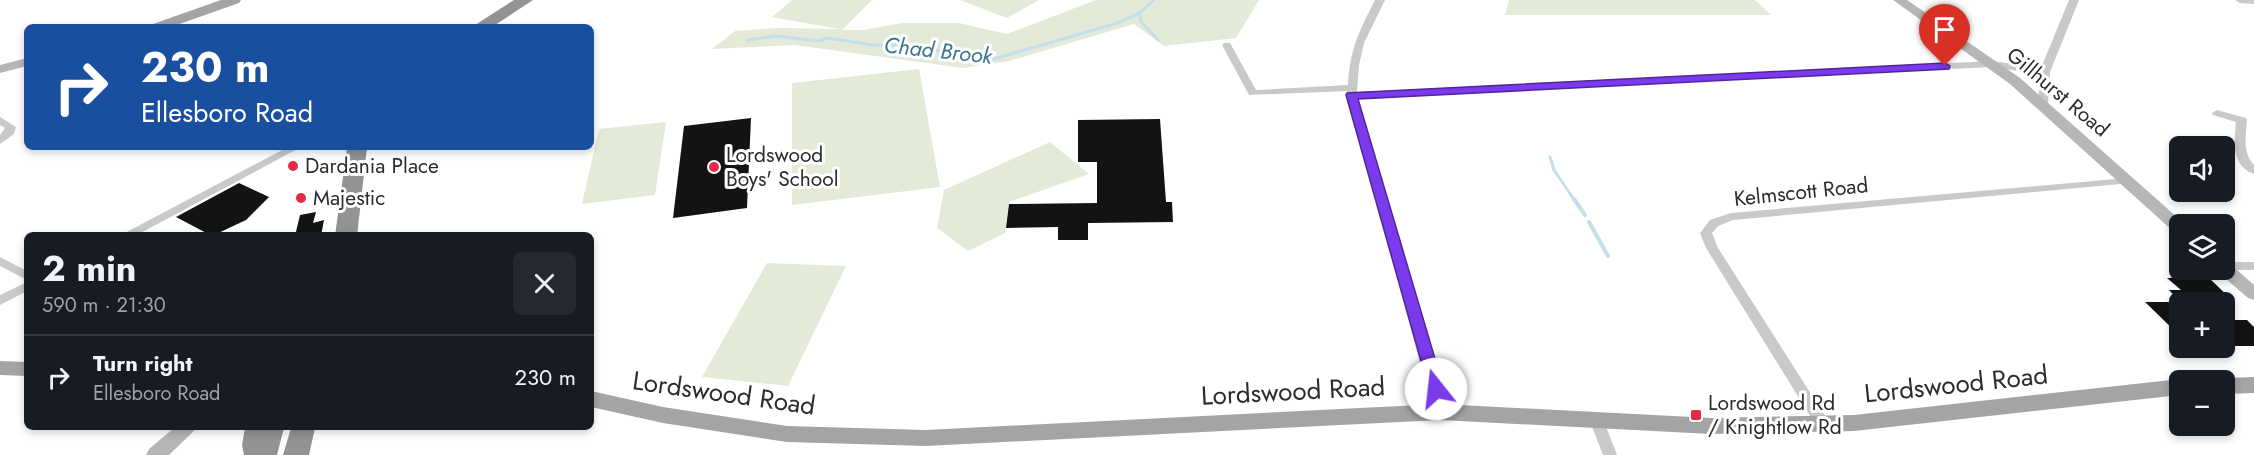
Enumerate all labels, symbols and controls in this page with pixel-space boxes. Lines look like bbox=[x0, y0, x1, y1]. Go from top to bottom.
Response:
pin bbox=[1919, 4, 1970, 66]
icon: arrive bbox=[1928, 13, 1961, 46]
water label: Chad Brook bbox=[882, 28, 995, 72]
text: 230 m bbox=[141, 37, 269, 98]
street label: Gillhurst Road bbox=[2000, 40, 2116, 144]
icon: right bbox=[42, 48, 120, 126]
text: Ellesboro Road bbox=[141, 93, 313, 132]
map controls bbox=[2169, 136, 2235, 436]
button: sound bbox=[2169, 136, 2235, 202]
place label: Lordswood Boys' School bbox=[726, 140, 839, 194]
place label: Dardania Place bbox=[305, 151, 439, 181]
marker: Dardania Place bbox=[286, 159, 300, 173]
marker: Lordswood Boys' School bbox=[707, 160, 721, 174]
street label: Kelmscott Road bbox=[1732, 170, 1870, 214]
place label: Majestic bbox=[313, 183, 385, 213]
marker: Majestic bbox=[294, 191, 308, 205]
button: layers bbox=[2169, 214, 2235, 280]
text: 2 min bbox=[42, 242, 137, 294]
button: close bbox=[513, 252, 576, 315]
text: 590 m · 21:30 bbox=[42, 291, 166, 320]
button: + bbox=[2169, 292, 2235, 358]
text: Turn right bbox=[93, 347, 193, 379]
street label: Lordswood Road bbox=[1862, 355, 2050, 413]
position arrow bbox=[1404, 357, 1468, 421]
icon: right bbox=[42, 361, 75, 394]
text: 230 m bbox=[515, 361, 576, 393]
street label: Lordswood Road bbox=[630, 361, 818, 425]
street label: Lordswood Road bbox=[1200, 367, 1386, 415]
button: − bbox=[2169, 370, 2235, 436]
text: Ellesboro Road bbox=[93, 379, 221, 408]
place label: Lordswood Rd / Knightlow Rd bbox=[1708, 388, 1842, 442]
marker: Lordswood Rd / Knightlow Rd bbox=[1689, 408, 1703, 422]

